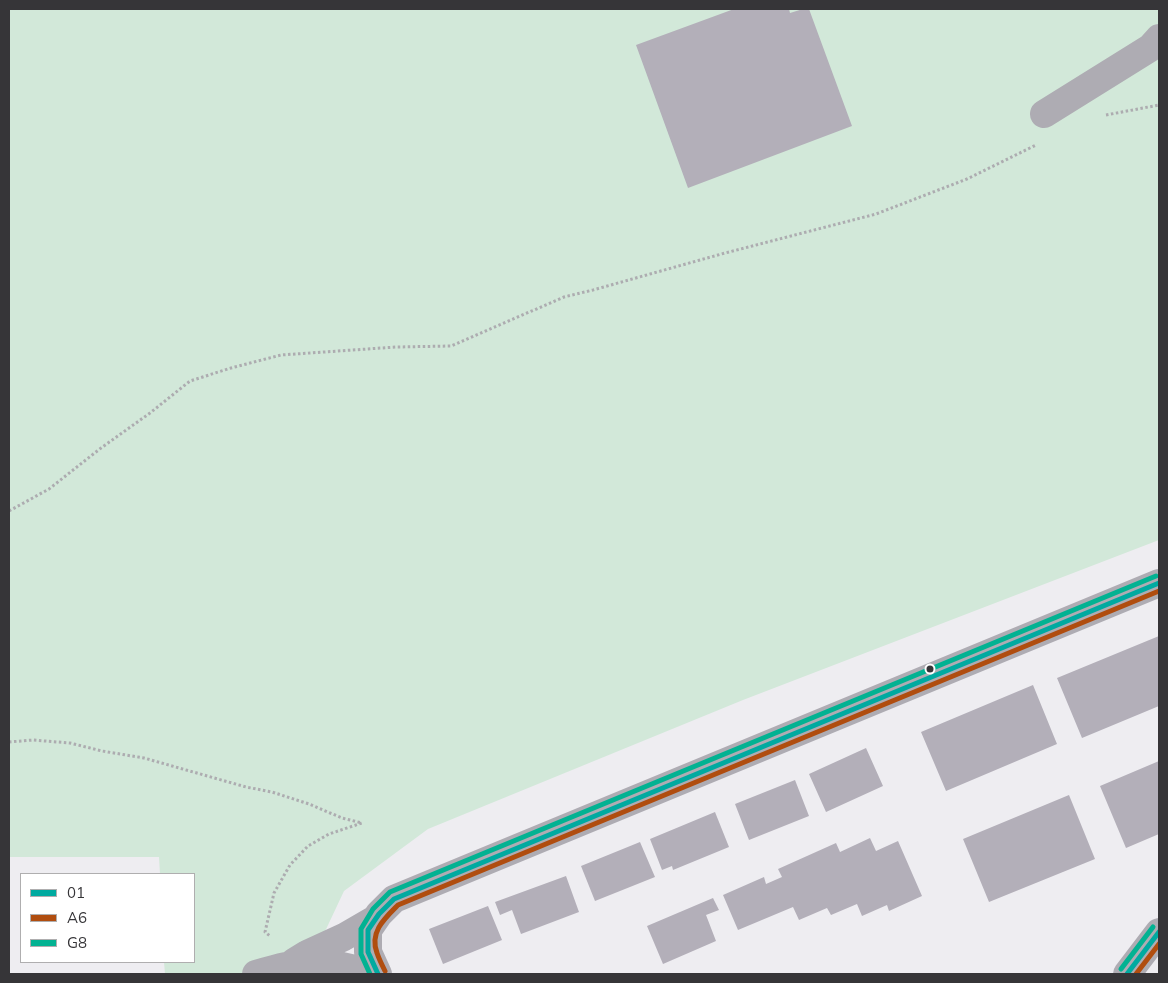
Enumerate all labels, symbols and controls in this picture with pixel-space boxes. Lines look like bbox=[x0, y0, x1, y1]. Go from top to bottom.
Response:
unlabelled marker bbox=[925, 664, 935, 674]
legend bbox=[20, 873, 195, 963]
text: 01 bbox=[67, 883, 85, 902]
text: A6 bbox=[67, 908, 87, 927]
text: G8 bbox=[67, 933, 87, 952]

